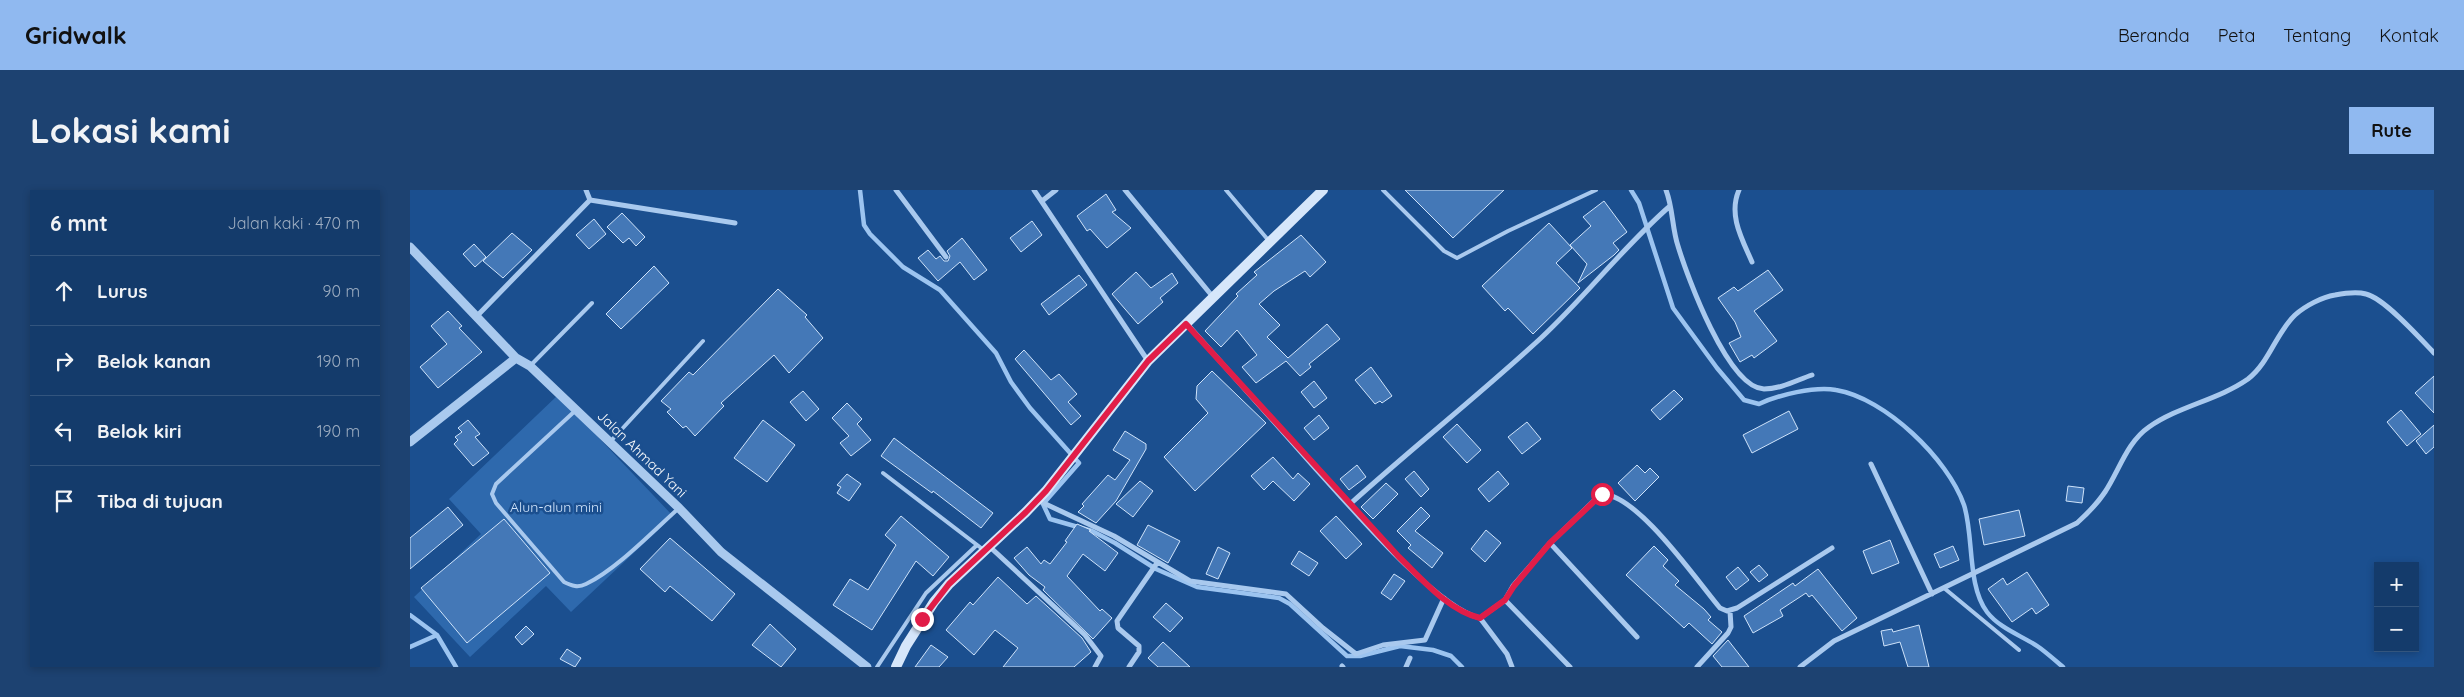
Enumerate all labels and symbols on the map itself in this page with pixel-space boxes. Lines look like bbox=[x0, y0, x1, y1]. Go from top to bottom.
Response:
street label: Jalan Ahmad Yani bbox=[593, 407, 691, 501]
route start bbox=[1591, 483, 1614, 506]
park label: Alun-alun mini bbox=[510, 498, 602, 516]
route end bbox=[911, 608, 934, 631]

